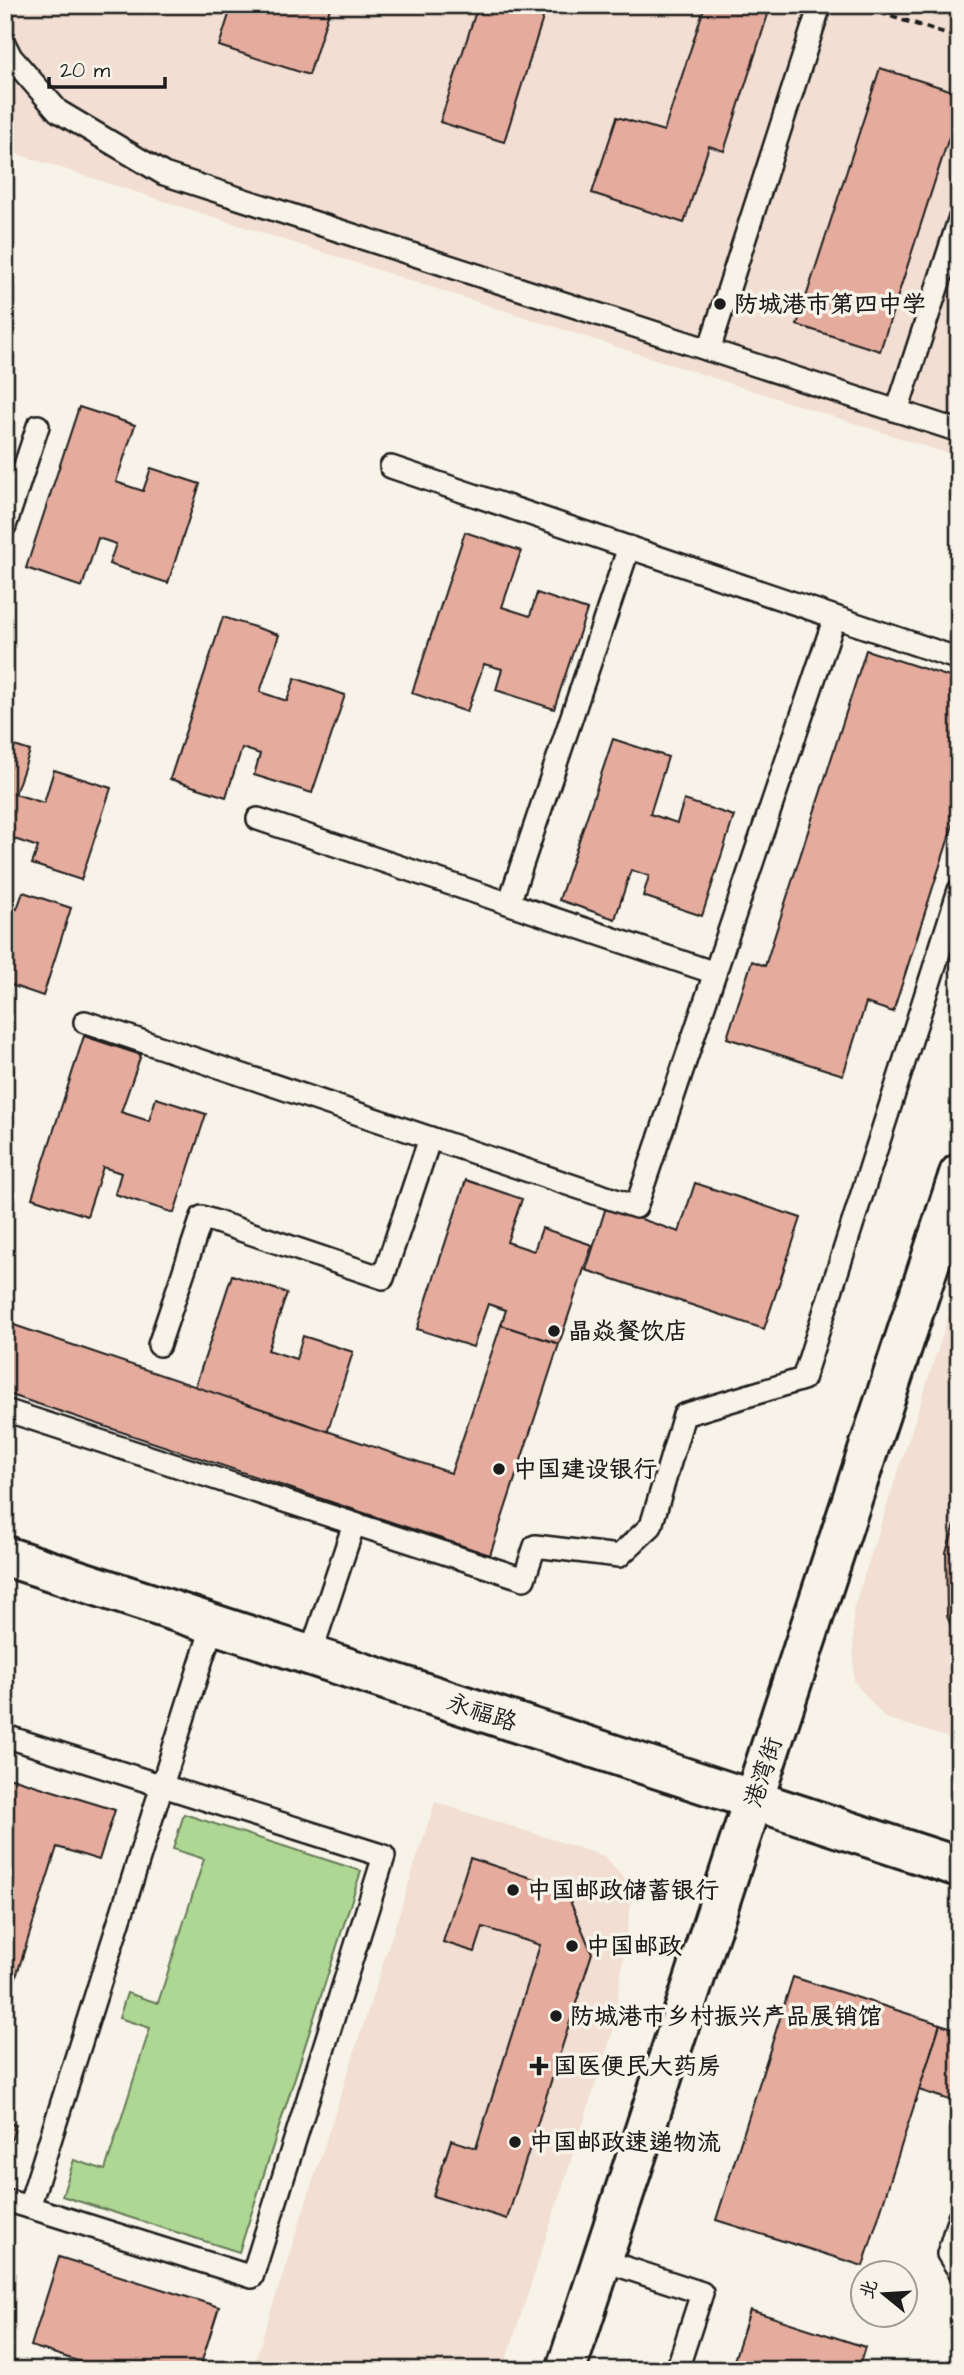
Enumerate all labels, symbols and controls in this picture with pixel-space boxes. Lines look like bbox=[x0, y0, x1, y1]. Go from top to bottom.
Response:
scale bar bbox=[49, 46, 164, 90]
text: 20 m bbox=[60, 56, 111, 85]
place label: 防城港市第四中学 bbox=[734, 288, 926, 322]
marker: 防城港市第四中学 bbox=[712, 296, 728, 312]
place label: 晶焱餐饮店 bbox=[568, 1315, 688, 1349]
marker: 晶焱餐饮店 bbox=[546, 1323, 562, 1339]
place label: 中国建设银行 bbox=[513, 1453, 657, 1487]
marker: 中国建设银行 bbox=[491, 1461, 507, 1477]
street label: 永福路 bbox=[442, 1686, 521, 1740]
street label: 港湾街 bbox=[737, 1733, 791, 1812]
place label: 中国邮政储蓄银行 bbox=[527, 1874, 719, 1908]
marker: 中国邮政储蓄银行 bbox=[505, 1882, 521, 1898]
place label: 中国邮政 bbox=[586, 1930, 682, 1964]
marker: 中国邮政 bbox=[564, 1938, 580, 1954]
place label: 防城港市乡村振兴产品展销馆 bbox=[570, 2000, 882, 2034]
marker: 防城港市乡村振兴产品展销馆 bbox=[548, 2008, 564, 2024]
place label: 国医便民大药房 bbox=[553, 2050, 721, 2084]
marker: 国医便民大药房 bbox=[531, 2058, 547, 2074]
place label: 中国邮政速递物流 bbox=[529, 2126, 721, 2160]
marker: 中国邮政速递物流 bbox=[507, 2134, 523, 2150]
north arrow bbox=[848, 2260, 918, 2330]
text: 北 bbox=[853, 2276, 885, 2302]

